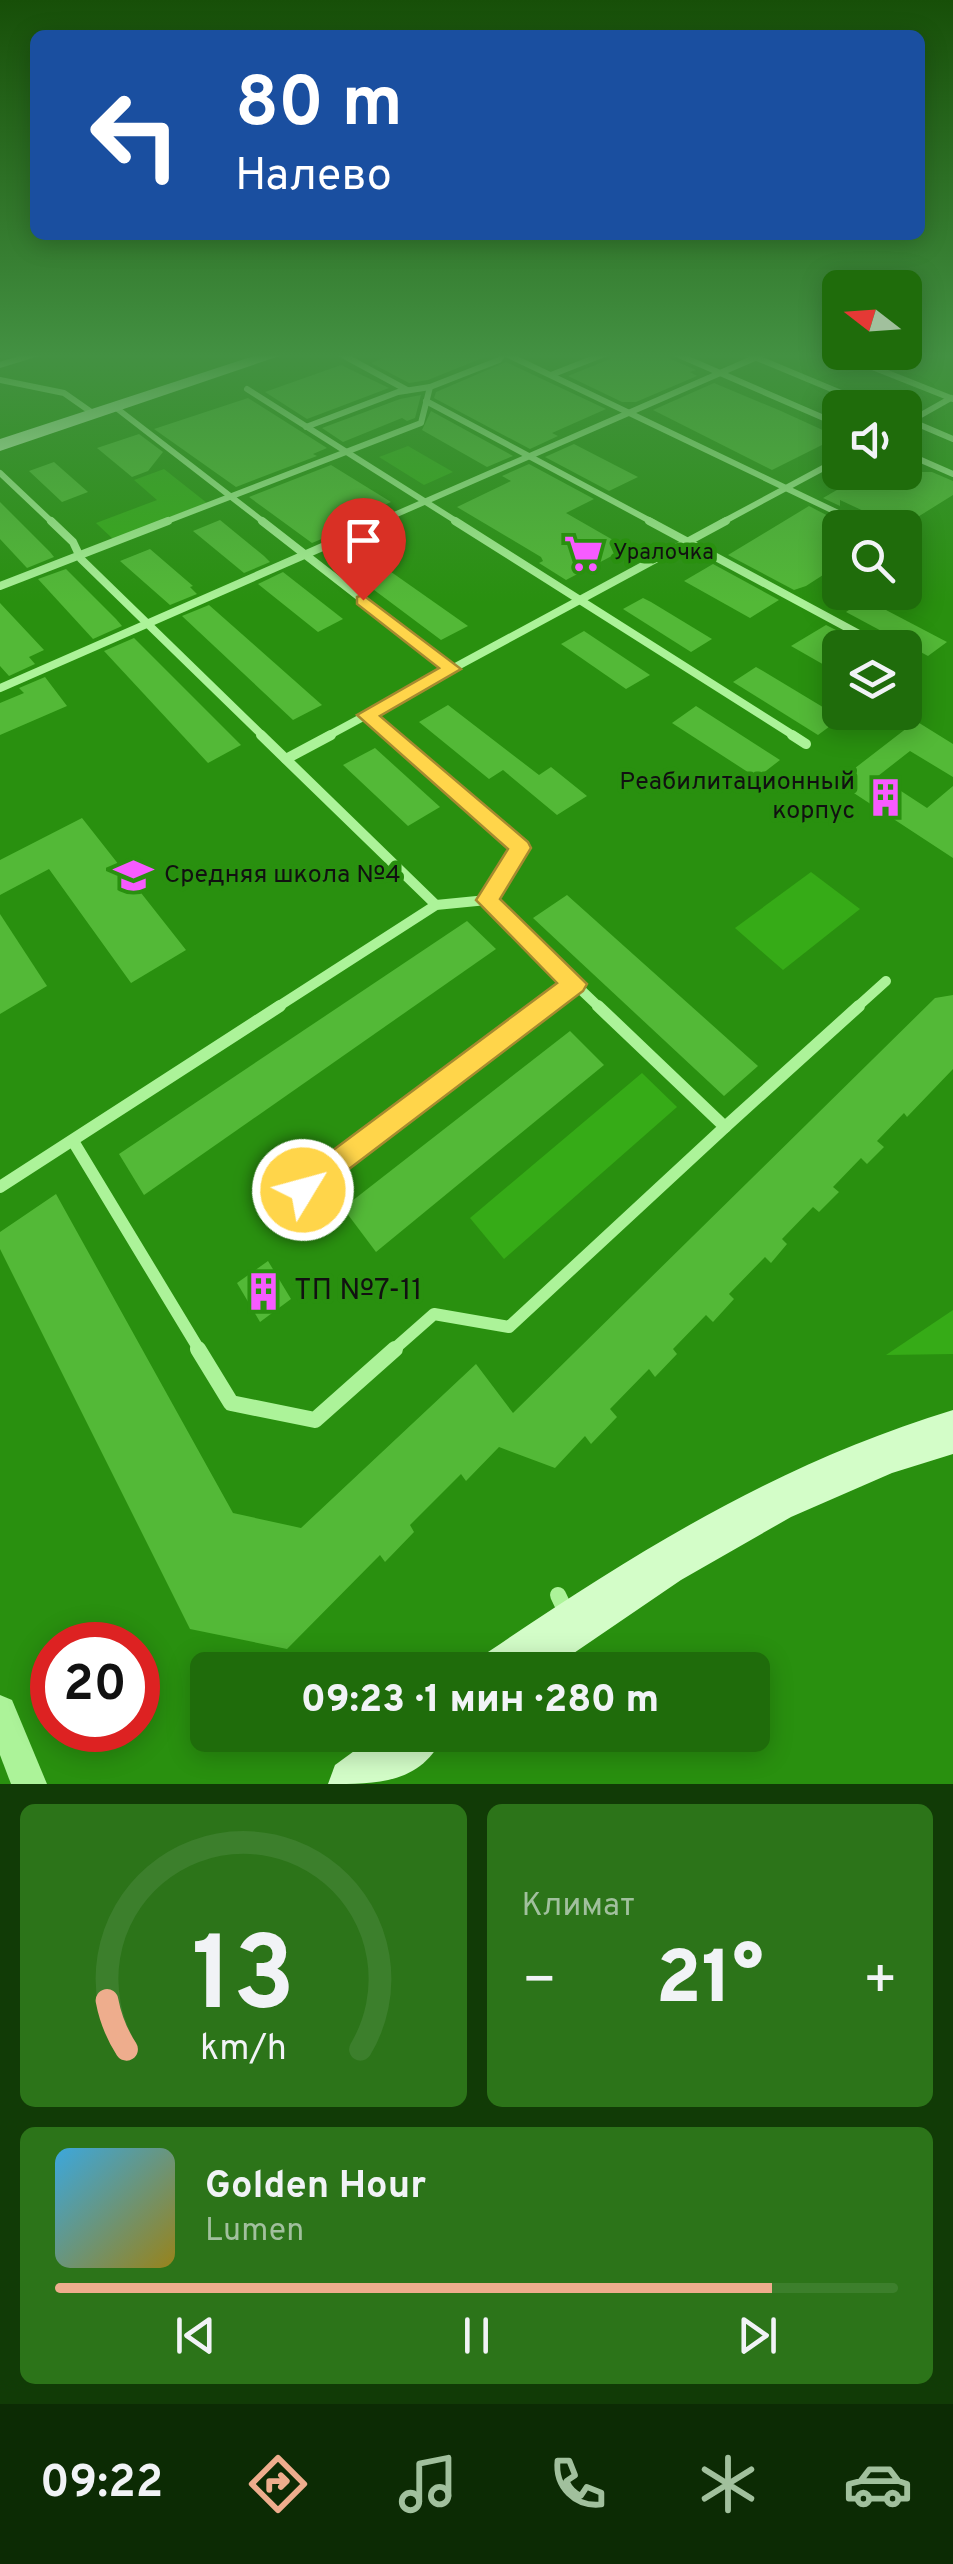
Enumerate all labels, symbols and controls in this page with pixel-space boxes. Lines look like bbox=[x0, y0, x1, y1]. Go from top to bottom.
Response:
text: 80 m bbox=[235, 62, 403, 151]
icon: left bbox=[70, 70, 200, 200]
text: Налево bbox=[235, 149, 392, 206]
north arrow bbox=[822, 270, 922, 370]
map controls bbox=[822, 270, 922, 730]
button: sound bbox=[822, 390, 922, 490]
pin bbox=[321, 498, 406, 601]
button: search bbox=[822, 510, 922, 610]
icon: arrive bbox=[336, 513, 391, 568]
supermarket icon: Уралочка bbox=[562, 532, 604, 574]
place label: Уралочка bbox=[613, 540, 714, 567]
button: layers bbox=[822, 630, 922, 730]
place label: Реабилитационный корпус bbox=[619, 767, 855, 828]
building icon: Реабилитационный корпус bbox=[864, 776, 906, 818]
school or university icon: Средняя школа №4 bbox=[113, 855, 155, 897]
place label: Средняя школа №4 bbox=[164, 860, 401, 892]
position arrow bbox=[251, 1138, 355, 1242]
building icon: ТП №7-11 bbox=[243, 1270, 285, 1312]
place label: ТП №7-11 bbox=[294, 1273, 423, 1310]
speed limit sign: 20 bbox=[30, 1622, 160, 1752]
text: 09:23 · 1 мин · 280 m bbox=[301, 1677, 659, 1726]
text: Климат bbox=[522, 1887, 635, 1927]
text: 13 bbox=[191, 1915, 295, 2047]
text: 21° bbox=[656, 1935, 764, 2030]
text: − bbox=[522, 1948, 557, 2018]
text: + bbox=[863, 1948, 898, 2018]
text: km/h bbox=[200, 2027, 287, 2073]
text: Golden Hour bbox=[205, 2163, 426, 2212]
text: Lumen bbox=[205, 2212, 304, 2252]
icon: previous bbox=[168, 2308, 223, 2363]
icon: pause bbox=[449, 2308, 504, 2363]
icon: next bbox=[730, 2308, 785, 2363]
icon: directions bbox=[243, 2449, 313, 2519]
icon: music bbox=[393, 2449, 463, 2519]
icon: phone bbox=[543, 2449, 613, 2519]
icon: climate bbox=[693, 2449, 763, 2519]
icon: car bbox=[843, 2449, 913, 2519]
text: 09:22 bbox=[40, 2456, 163, 2513]

